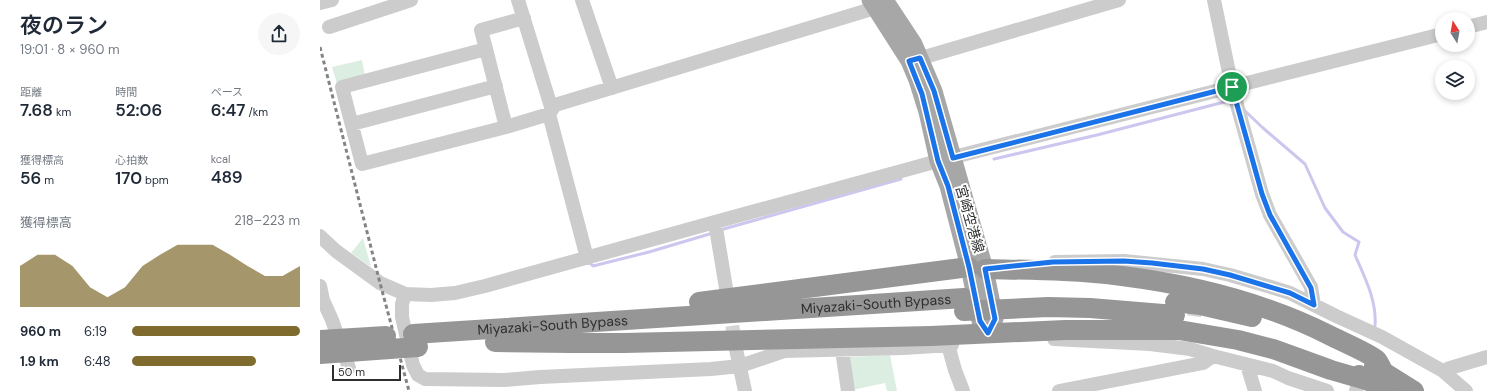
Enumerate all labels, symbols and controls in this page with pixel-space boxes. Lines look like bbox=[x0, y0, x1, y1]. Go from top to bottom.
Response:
text: 夜のラン bbox=[20, 11, 108, 40]
north arrow bbox=[1435, 12, 1475, 52]
map controls bbox=[1435, 12, 1475, 100]
button: share bbox=[258, 13, 300, 55]
text: 19:01 · 8 × 960 m bbox=[20, 41, 120, 58]
button: layers bbox=[1435, 60, 1475, 100]
pin bbox=[1215, 70, 1249, 104]
icon: arrive bbox=[1221, 76, 1243, 98]
text: 距離 bbox=[20, 85, 42, 99]
text: 時間 bbox=[115, 85, 137, 99]
text: ペース bbox=[211, 85, 243, 99]
text: 7.68 bbox=[20, 99, 53, 121]
text: 52:06 bbox=[115, 99, 162, 121]
text: 6:47 bbox=[211, 99, 245, 121]
text: km bbox=[53, 105, 71, 119]
text: /km bbox=[245, 105, 268, 119]
text: kcal bbox=[211, 152, 231, 166]
text: 獲得標高 bbox=[20, 153, 64, 167]
text: 心拍数 bbox=[115, 153, 148, 167]
text: 489 bbox=[211, 166, 242, 188]
text: 56 bbox=[20, 167, 41, 189]
text: 170 bbox=[115, 167, 142, 189]
text: m bbox=[41, 173, 54, 187]
text: bpm bbox=[142, 173, 169, 187]
street label: 宮崎空港線 bbox=[952, 183, 988, 255]
text: 218–223 m bbox=[234, 212, 300, 229]
text: 獲得標高 bbox=[20, 214, 72, 231]
street label: Miyazaki-South Bypass bbox=[800, 290, 952, 318]
street label: Miyazaki-South Bypass bbox=[477, 311, 628, 339]
text: 960 m bbox=[20, 323, 61, 340]
text: 6:19 bbox=[84, 323, 107, 340]
text: 1.9 km bbox=[20, 353, 59, 370]
text: 6:48 bbox=[84, 353, 111, 370]
scale bar bbox=[332, 363, 401, 382]
text: 50 m bbox=[338, 365, 365, 379]

